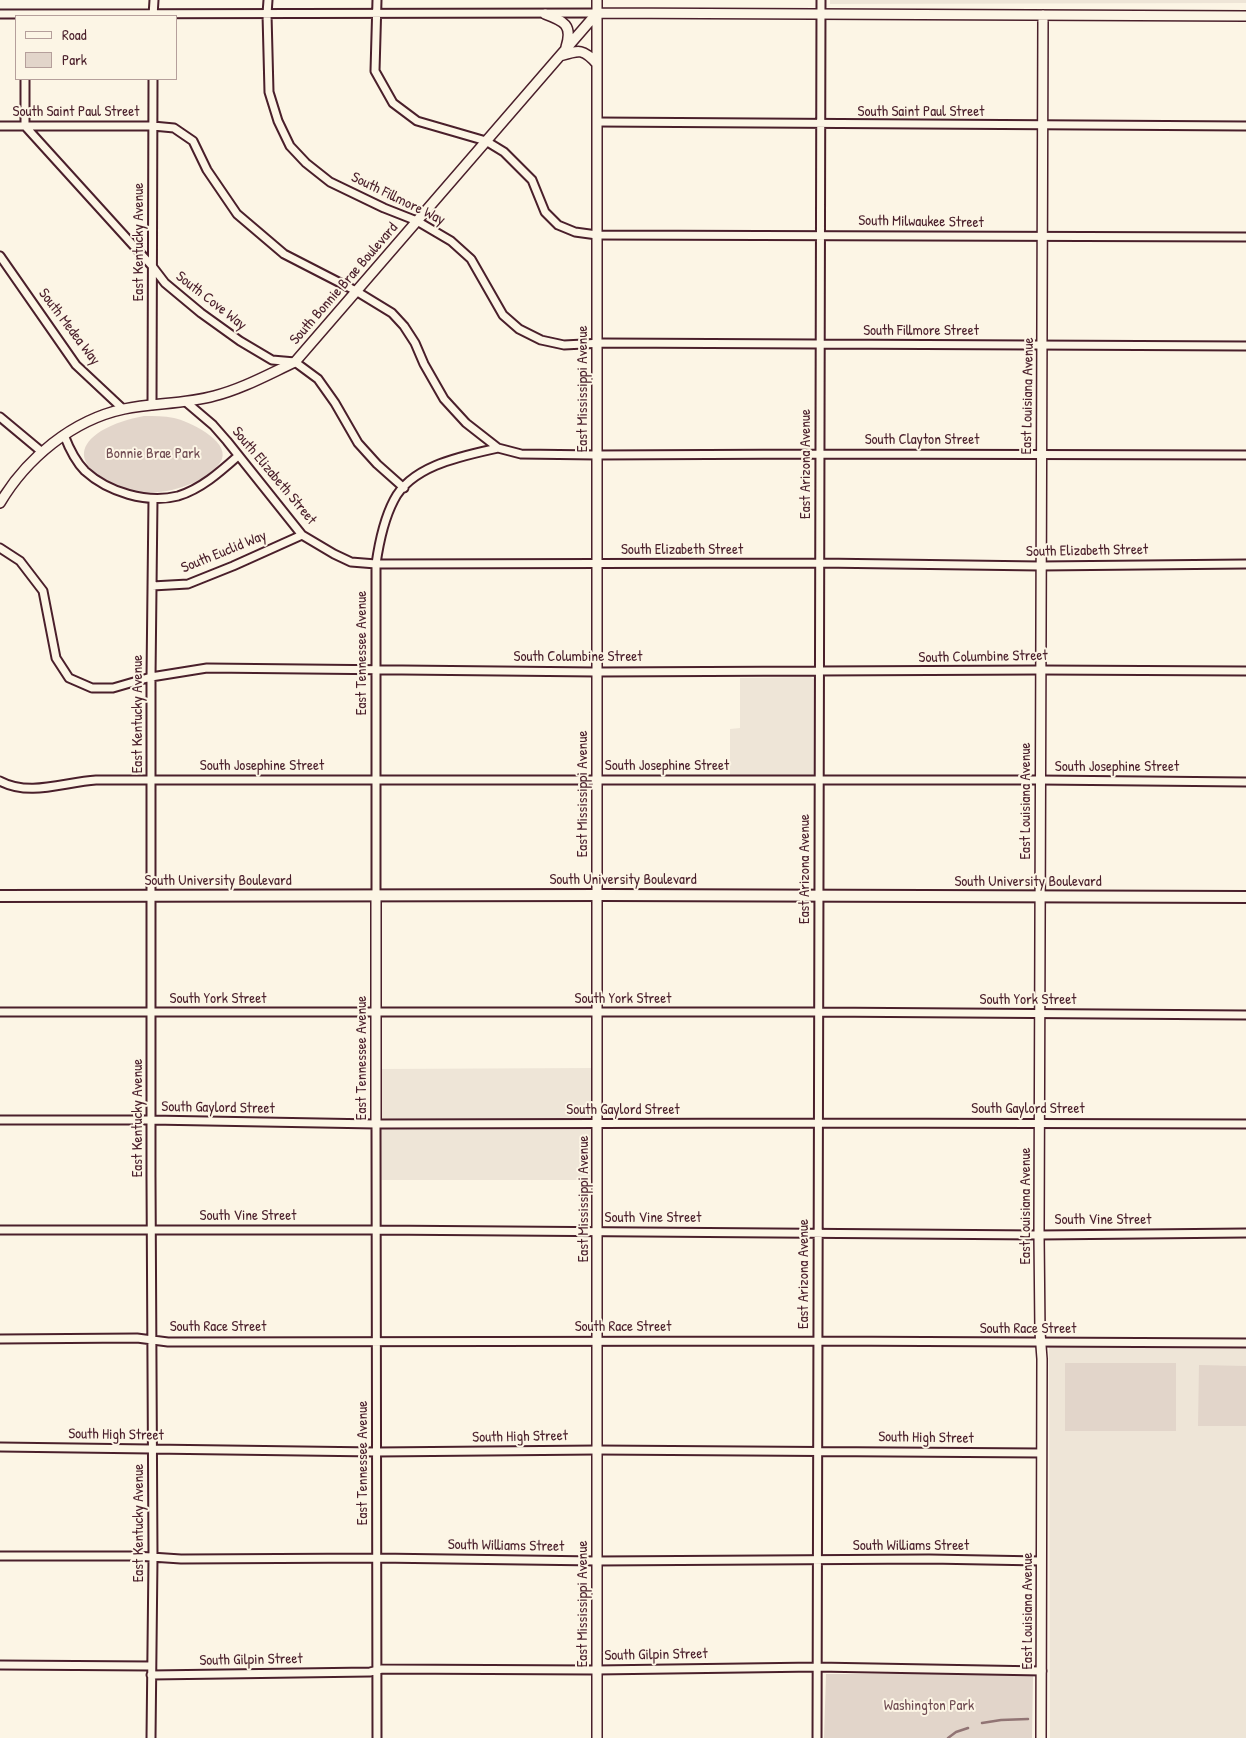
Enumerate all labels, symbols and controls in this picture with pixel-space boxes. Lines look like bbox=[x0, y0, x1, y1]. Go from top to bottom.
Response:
legend bbox=[15, 15, 178, 80]
text: Road bbox=[62, 24, 87, 45]
text: Park bbox=[62, 49, 87, 70]
street label: South Saint Paul Street bbox=[13, 103, 139, 121]
street label: South Saint Paul Street bbox=[858, 103, 984, 121]
street label: South Fillmore Way bbox=[348, 169, 448, 229]
street label: East Kentucky Avenue bbox=[130, 183, 148, 301]
street label: South Milwaukee Street bbox=[858, 212, 984, 232]
street label: South Bonnie Brae Boulevard bbox=[286, 219, 402, 349]
street label: South Cove Way bbox=[172, 268, 250, 334]
street label: South Medea Way bbox=[34, 285, 104, 369]
street label: South Fillmore Street bbox=[863, 322, 979, 340]
street label: East Mississippi Avenue bbox=[574, 326, 592, 452]
street label: East Louisiana Avenue bbox=[1018, 337, 1038, 455]
street label: East Arizona Avenue bbox=[797, 409, 815, 519]
street label: South Elizabeth Street bbox=[228, 423, 320, 529]
street label: South Clayton Street bbox=[865, 431, 979, 449]
park label: Bonnie Brae Park bbox=[106, 445, 200, 463]
street label: South Euclid Way bbox=[179, 527, 269, 577]
street label: South Elizabeth Street bbox=[621, 541, 743, 559]
street label: South Elizabeth Street bbox=[1026, 541, 1148, 561]
street label: East Tennessee Avenue bbox=[353, 591, 371, 715]
street label: South Columbine Street bbox=[918, 647, 1048, 667]
street label: South Columbine Street bbox=[514, 648, 642, 666]
street label: East Kentucky Avenue bbox=[129, 655, 147, 773]
street label: East Mississippi Avenue bbox=[574, 731, 592, 857]
street label: East Louisiana Avenue bbox=[1017, 742, 1035, 860]
street label: South Josephine Street bbox=[200, 757, 324, 775]
street label: South Josephine Street bbox=[605, 757, 729, 775]
street label: South Josephine Street bbox=[1055, 758, 1179, 776]
street label: East Arizona Avenue bbox=[796, 814, 814, 924]
street label: South University Boulevard bbox=[549, 871, 697, 889]
street label: South University Boulevard bbox=[144, 872, 292, 890]
street label: South University Boulevard bbox=[954, 873, 1102, 891]
street label: South York Street bbox=[170, 990, 266, 1008]
street label: South York Street bbox=[575, 990, 671, 1008]
street label: South York Street bbox=[980, 991, 1076, 1009]
street label: East Tennessee Avenue bbox=[353, 996, 371, 1120]
street label: East Kentucky Avenue bbox=[129, 1059, 147, 1177]
street label: South Gaylord Street bbox=[161, 1098, 275, 1118]
street label: South Gaylord Street bbox=[971, 1100, 1085, 1118]
street label: South Gaylord Street bbox=[566, 1101, 680, 1119]
street label: East Mississippi Avenue bbox=[575, 1136, 593, 1262]
street label: East Louisiana Avenue bbox=[1017, 1147, 1035, 1265]
street label: South Vine Street bbox=[200, 1207, 296, 1225]
street label: South Vine Street bbox=[605, 1209, 701, 1227]
street label: South Vine Street bbox=[1055, 1211, 1151, 1229]
street label: East Arizona Avenue bbox=[795, 1219, 813, 1329]
street label: South Race Street bbox=[170, 1318, 266, 1336]
street label: South Race Street bbox=[575, 1318, 671, 1336]
street label: South Race Street bbox=[980, 1320, 1076, 1338]
street label: East Tennessee Avenue bbox=[354, 1401, 372, 1525]
street label: South High Street bbox=[68, 1425, 164, 1445]
street label: South High Street bbox=[472, 1427, 568, 1447]
street label: South High Street bbox=[878, 1428, 974, 1448]
street label: East Kentucky Avenue bbox=[130, 1464, 148, 1582]
street label: South Williams Street bbox=[448, 1536, 564, 1556]
street label: South Williams Street bbox=[853, 1537, 969, 1555]
street label: East Mississippi Avenue bbox=[574, 1541, 592, 1667]
street label: East Louisiana Avenue bbox=[1019, 1552, 1037, 1670]
street label: South Gilpin Street bbox=[604, 1645, 708, 1665]
street label: South Gilpin Street bbox=[199, 1650, 303, 1670]
park label: Washington Park bbox=[884, 1697, 974, 1715]

